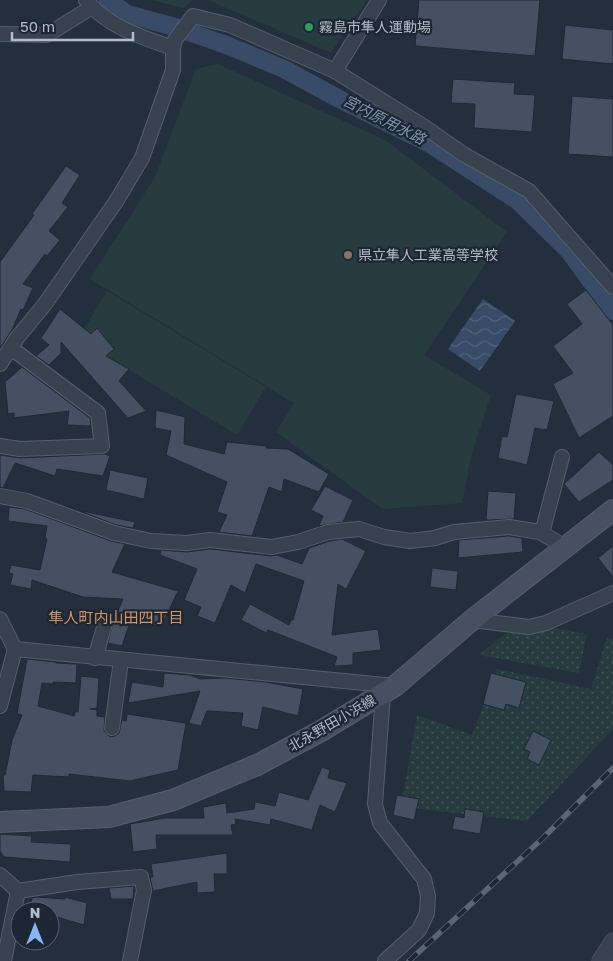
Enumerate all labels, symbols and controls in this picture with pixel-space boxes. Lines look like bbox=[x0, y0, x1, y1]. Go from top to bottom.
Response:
scale bar bbox=[12, 10, 134, 42]
text: 50 m bbox=[20, 17, 55, 35]
place label: 霧島市隼人運動場 bbox=[319, 18, 431, 35]
marker: 霧島市隼人運動場 bbox=[303, 21, 315, 33]
water label: 宮内原用水路 bbox=[340, 91, 430, 148]
place label: 県立隼人工業高等学校 bbox=[358, 246, 498, 263]
marker: 県立隼人工業高等学校 bbox=[342, 249, 354, 261]
district label: 隼人町内山田四丁目 bbox=[48, 608, 184, 626]
street label: 北永野田小浜線 bbox=[285, 691, 378, 754]
north arrow bbox=[10, 901, 60, 951]
text: N bbox=[30, 904, 40, 921]

